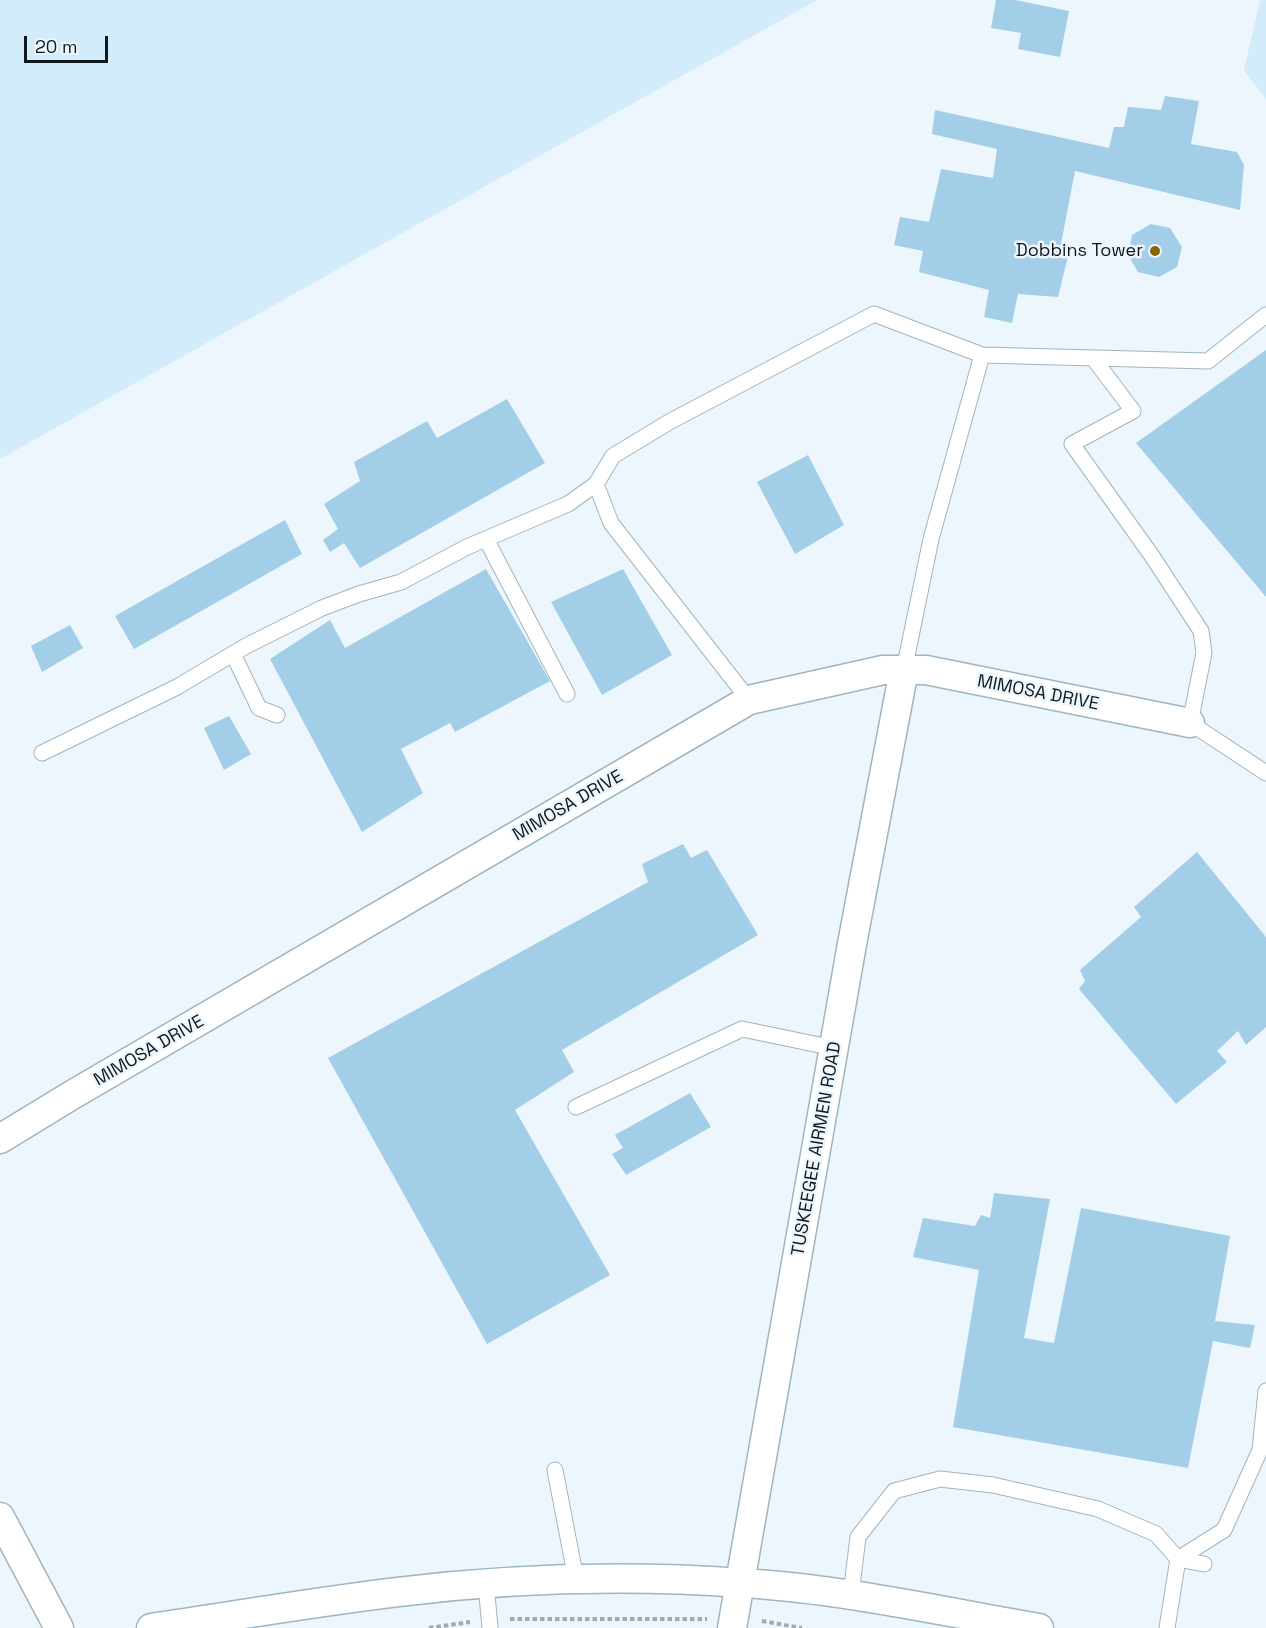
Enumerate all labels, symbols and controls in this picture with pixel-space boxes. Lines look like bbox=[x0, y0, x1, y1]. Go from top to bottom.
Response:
scale bar bbox=[27, 24, 111, 62]
text: 20 m bbox=[35, 35, 78, 58]
place label: Dobbins Tower bbox=[1016, 240, 1143, 262]
marker: Dobbins Tower bbox=[1148, 244, 1162, 258]
street label: MIMOSA DRIVE bbox=[975, 671, 1101, 715]
street label: MIMOSA DRIVE bbox=[509, 766, 627, 846]
street label: MIMOSA DRIVE bbox=[90, 1011, 208, 1091]
street label: TUSKEEGEE AIRMEN ROAD bbox=[787, 1040, 847, 1258]

